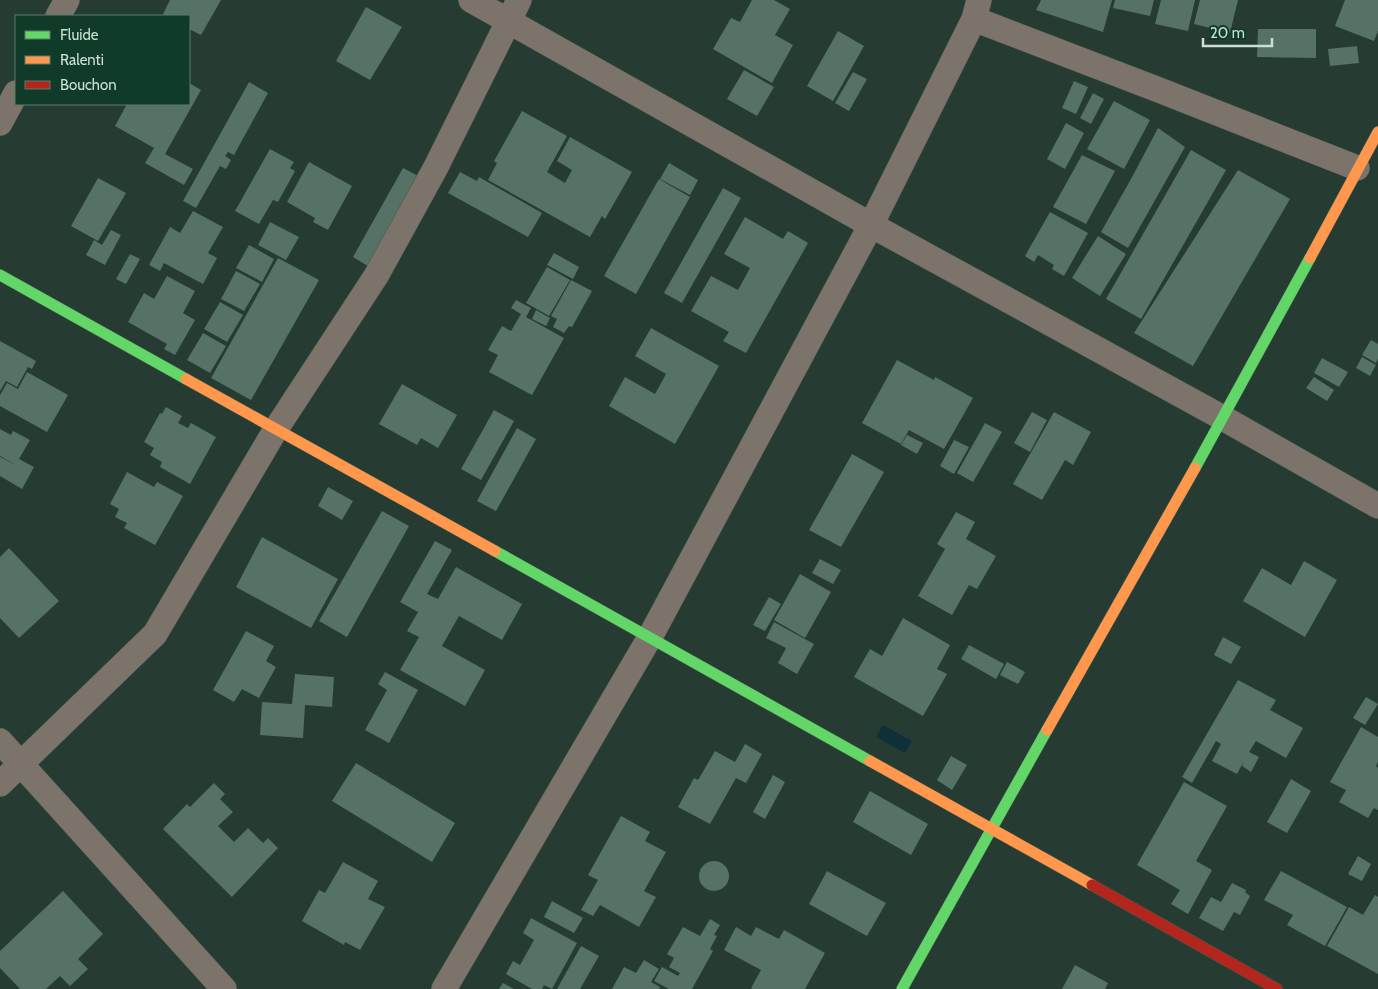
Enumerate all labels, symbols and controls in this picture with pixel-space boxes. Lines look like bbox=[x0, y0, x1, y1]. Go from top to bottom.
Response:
legend bbox=[15, 15, 190, 105]
scale bar bbox=[1203, 15, 1272, 47]
text: 20 m bbox=[1210, 24, 1245, 42]
text: Fluide bbox=[60, 26, 99, 44]
text: Ralenti bbox=[60, 51, 104, 69]
text: Bouchon bbox=[60, 76, 117, 94]

